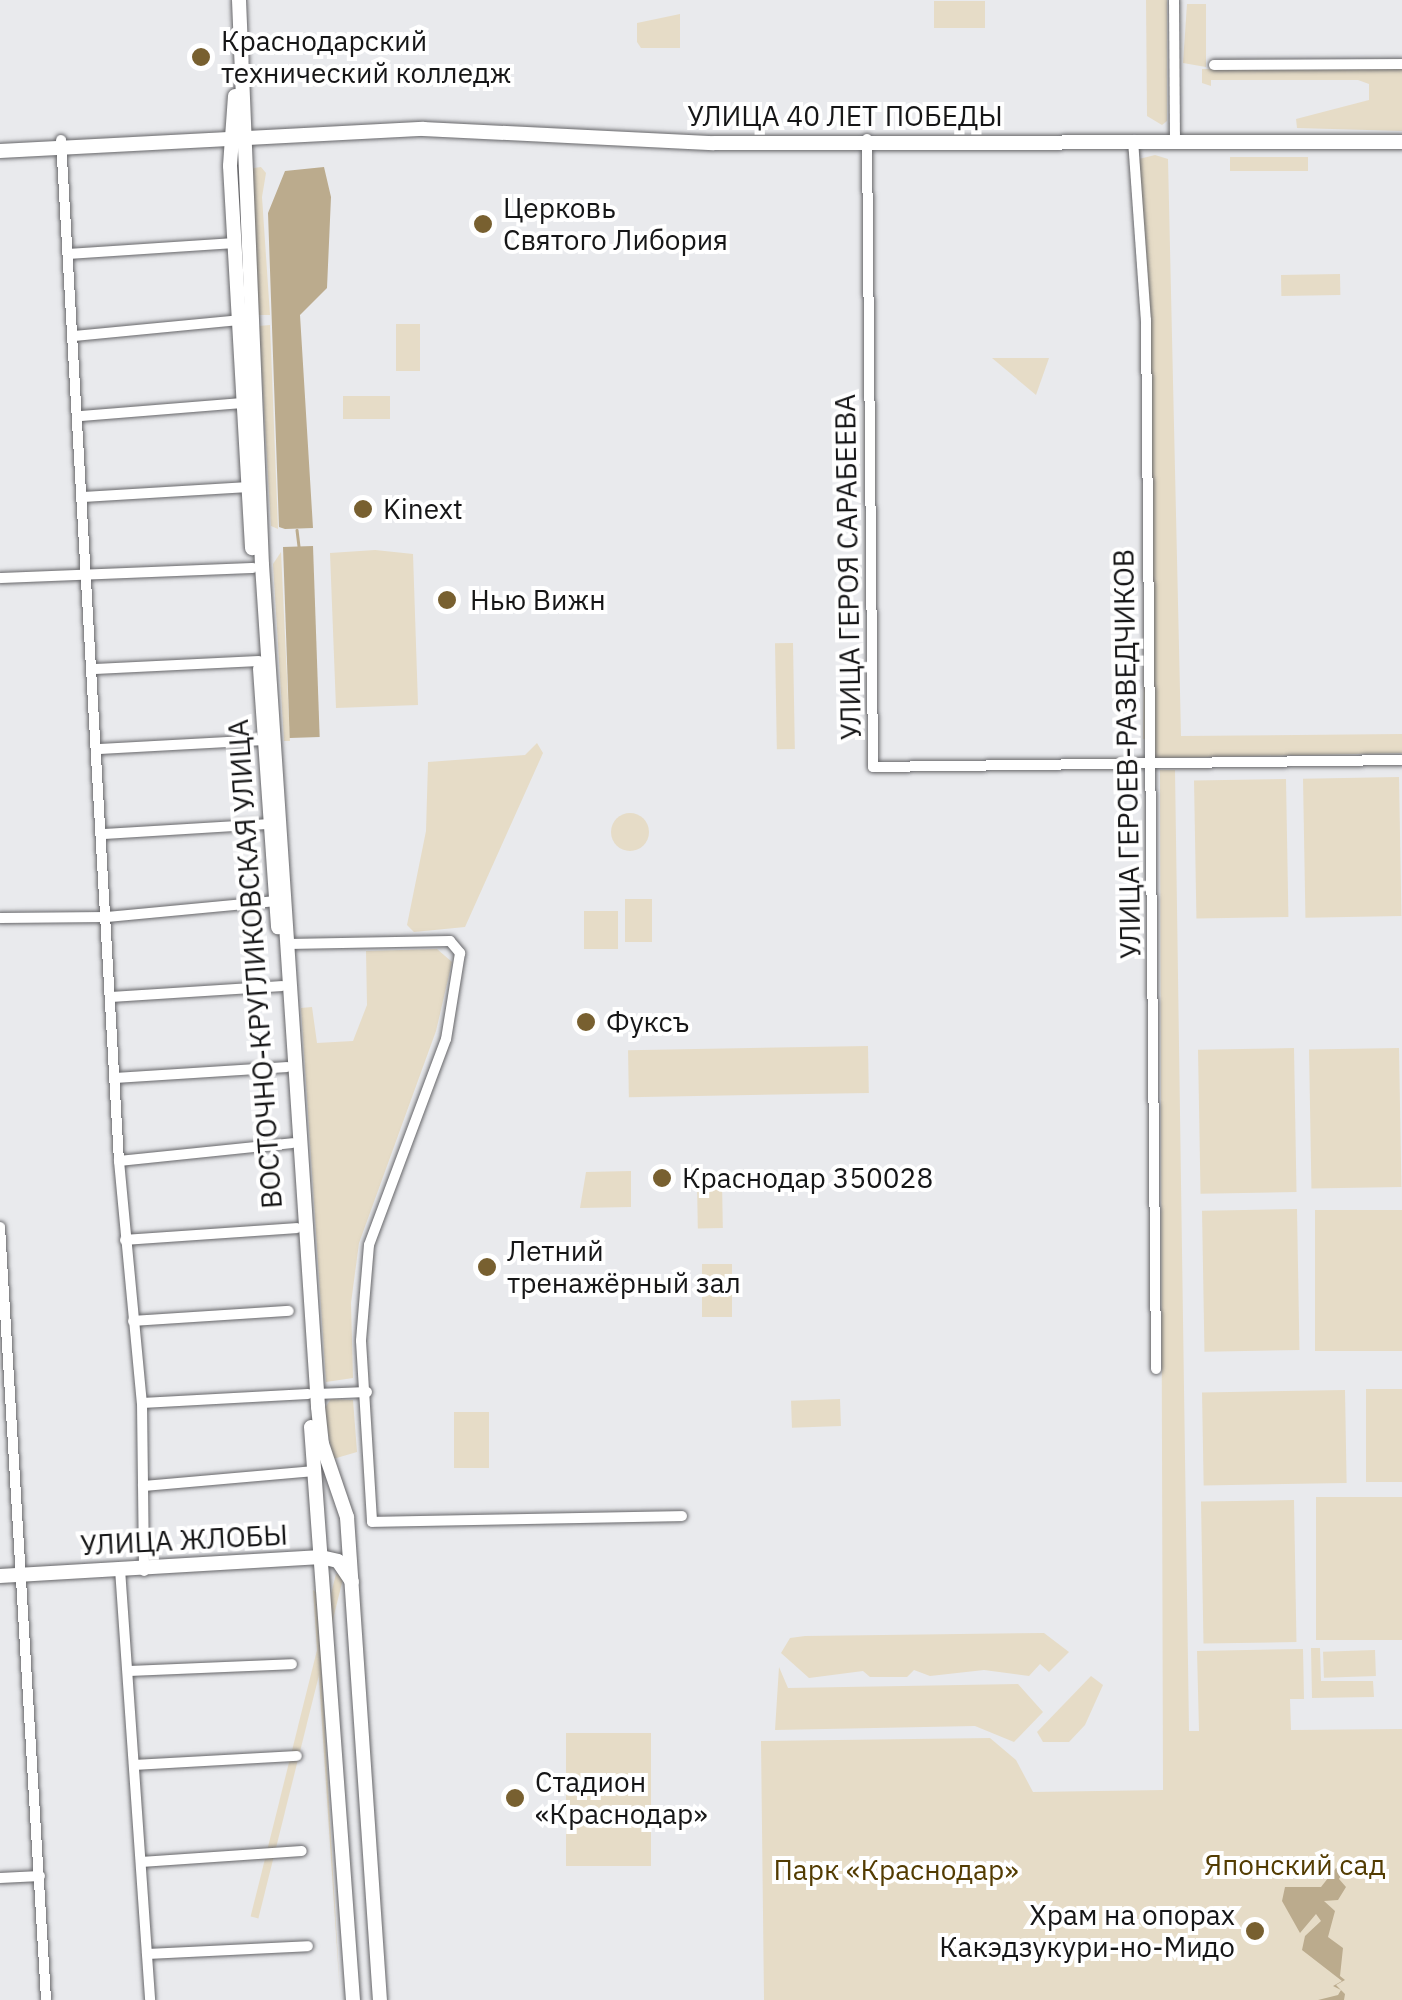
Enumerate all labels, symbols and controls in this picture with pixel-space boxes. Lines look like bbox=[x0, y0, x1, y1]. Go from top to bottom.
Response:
place label: Краснодарский технический колледж bbox=[221, 24, 511, 90]
marker: Краснодарский технический колледж bbox=[190, 46, 212, 68]
street label: УЛИЦА 40 ЛЕТ ПОБЕДЫ bbox=[687, 99, 1003, 133]
place label: Церковь Святого Либория bbox=[503, 191, 728, 257]
marker: Церковь Святого Либория bbox=[472, 213, 494, 235]
street label: УЛИЦА ГЕРОЯ САРАБЕЕВА bbox=[828, 394, 868, 740]
place label: Kinext bbox=[383, 492, 463, 526]
marker: Kinext bbox=[352, 498, 374, 520]
street label: УЛИЦА ГЕРОЕВ-РАЗВЕДЧИКОВ bbox=[1107, 549, 1147, 959]
place label: Нью Вижн bbox=[470, 583, 606, 617]
marker: Нью Вижн bbox=[434, 587, 460, 613]
street label: ВОСТОЧНО-КРУГЛИКОВСКАЯ УЛИЦА bbox=[221, 718, 289, 1210]
place label: Фуксъ bbox=[606, 1005, 689, 1039]
marker: Фуксъ bbox=[575, 1011, 597, 1033]
place label: Краснодар 350028 bbox=[682, 1161, 933, 1195]
marker: Краснодар 350028 bbox=[651, 1167, 673, 1189]
place label: Летний тренажёрный зал bbox=[507, 1234, 741, 1300]
marker: Летний тренажёрный зал bbox=[476, 1256, 498, 1278]
street label: УЛИЦА ЖЛОБЫ bbox=[79, 1518, 289, 1562]
place label: Стадион «Краснодар» bbox=[535, 1765, 708, 1831]
marker: Стадион «Краснодар» bbox=[504, 1787, 526, 1809]
park label: Японский сад bbox=[1204, 1848, 1386, 1882]
park label: Парк «Краснодар» bbox=[773, 1853, 1019, 1887]
place label: Храм на опорах Какэдзукури-но-Мидо bbox=[939, 1898, 1235, 1964]
marker: Храм на опорах Какэдзукури-но-Мидо bbox=[1244, 1920, 1266, 1942]

